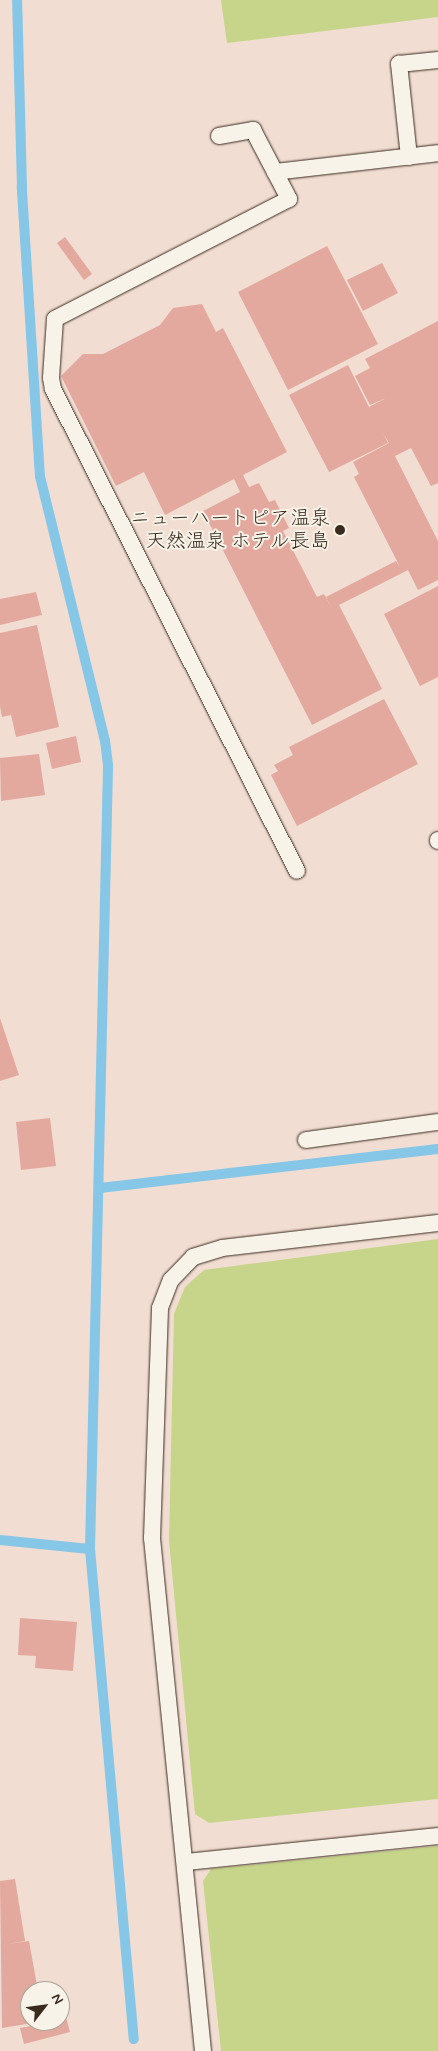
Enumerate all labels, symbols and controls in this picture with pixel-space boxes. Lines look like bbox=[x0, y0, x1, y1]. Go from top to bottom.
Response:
place label: ニューハートピア温泉 天然温泉 ホテル長島 bbox=[130, 506, 330, 553]
marker: ニューハートピア温泉 天然温泉 ホテル長島 bbox=[334, 524, 346, 536]
north arrow bbox=[20, 1981, 70, 2031]
text: N bbox=[47, 1990, 67, 2008]

